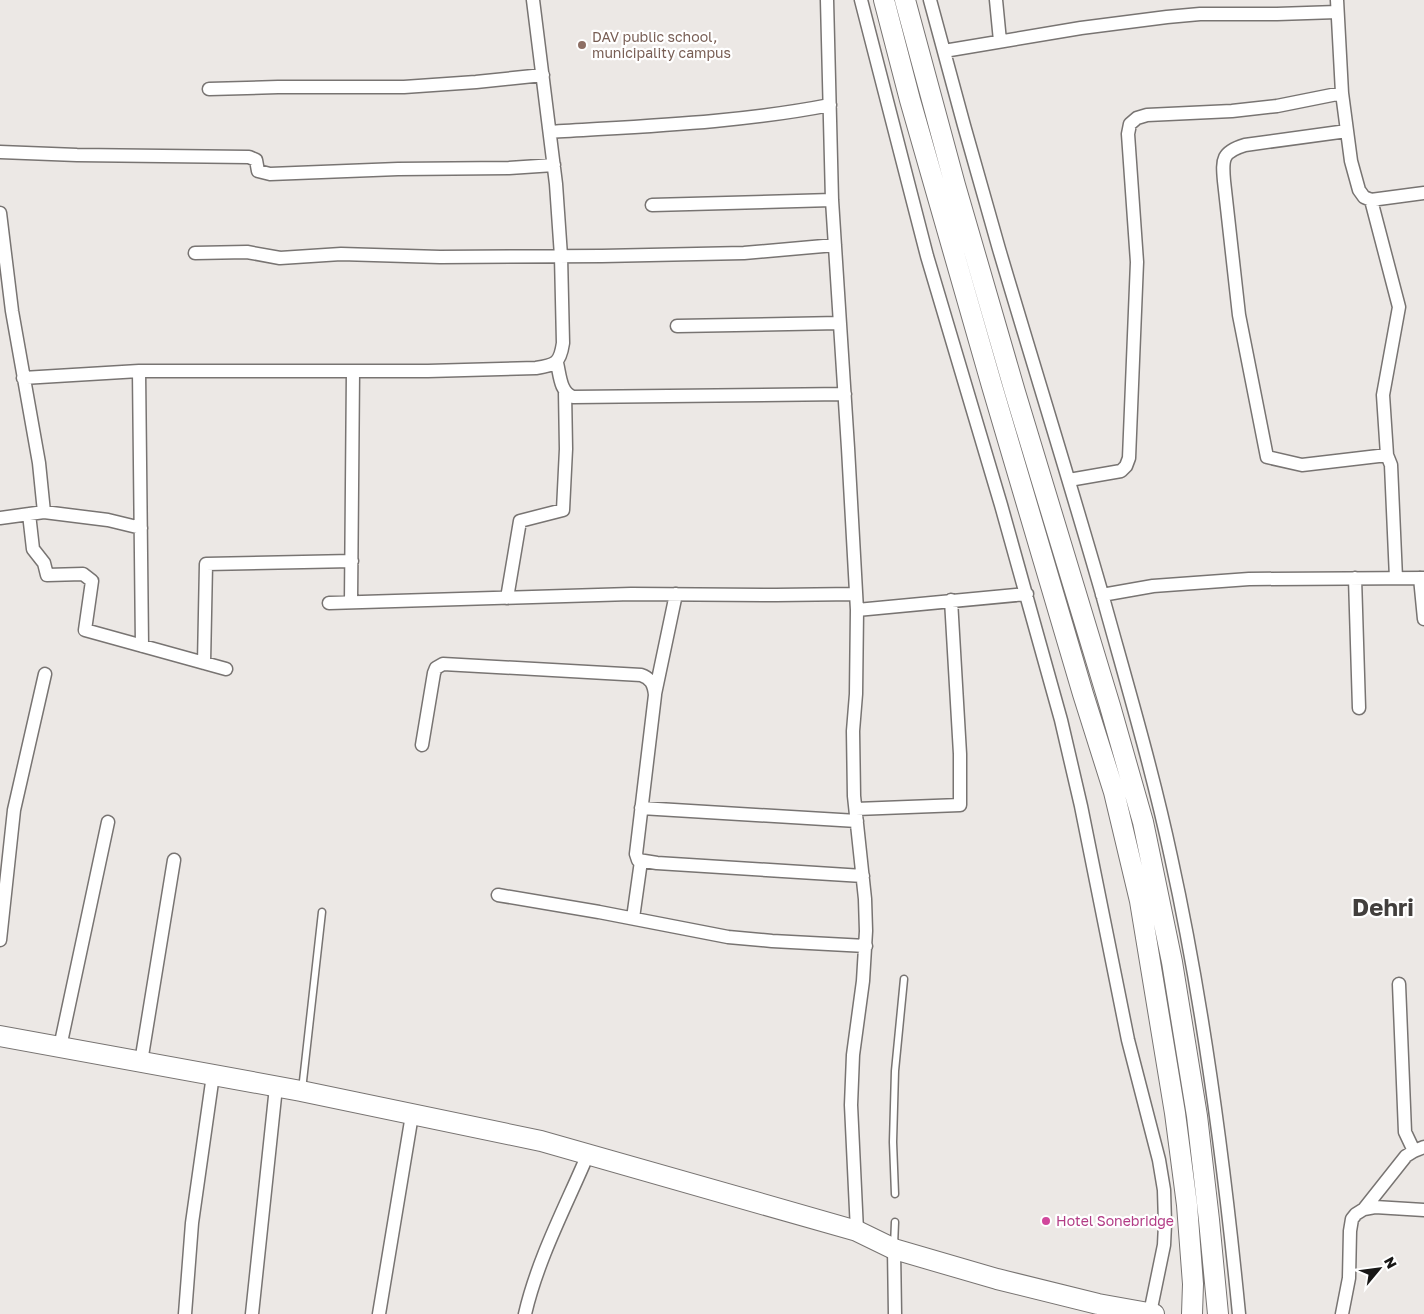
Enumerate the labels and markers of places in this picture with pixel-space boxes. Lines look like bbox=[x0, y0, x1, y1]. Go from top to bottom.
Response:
place label: DAV public school, municipality campus bbox=[592, 28, 731, 61]
marker: DAV public school, municipality campus bbox=[576, 39, 588, 51]
place label: Hotel Sonebridge bbox=[1056, 1212, 1174, 1229]
marker: Hotel Sonebridge bbox=[1040, 1215, 1052, 1227]

